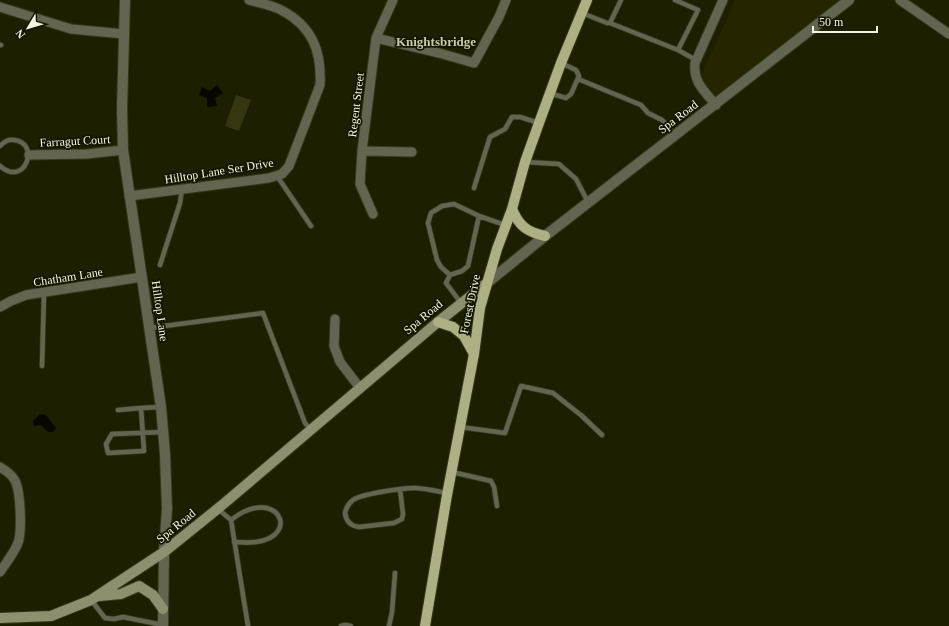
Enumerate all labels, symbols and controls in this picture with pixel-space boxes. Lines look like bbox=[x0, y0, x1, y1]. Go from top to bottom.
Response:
north arrow bbox=[8, 8, 48, 48]
scale bar bbox=[813, 8, 877, 34]
text: 50 m bbox=[819, 15, 844, 29]
text: N bbox=[13, 27, 27, 41]
district label: Knightsbridge bbox=[396, 34, 476, 49]
street label: Regent Street bbox=[345, 71, 367, 138]
street label: Spa Road bbox=[655, 97, 701, 137]
street label: Farragut Court bbox=[39, 132, 111, 150]
street label: Hilltop Lane Ser Drive bbox=[163, 155, 275, 187]
street label: Chatham Lane bbox=[32, 265, 104, 289]
street label: Forest Drive bbox=[457, 273, 483, 335]
street label: Hilltop Lane bbox=[149, 280, 171, 342]
street label: Spa Road bbox=[401, 297, 445, 337]
street label: Spa Road bbox=[154, 506, 198, 546]

